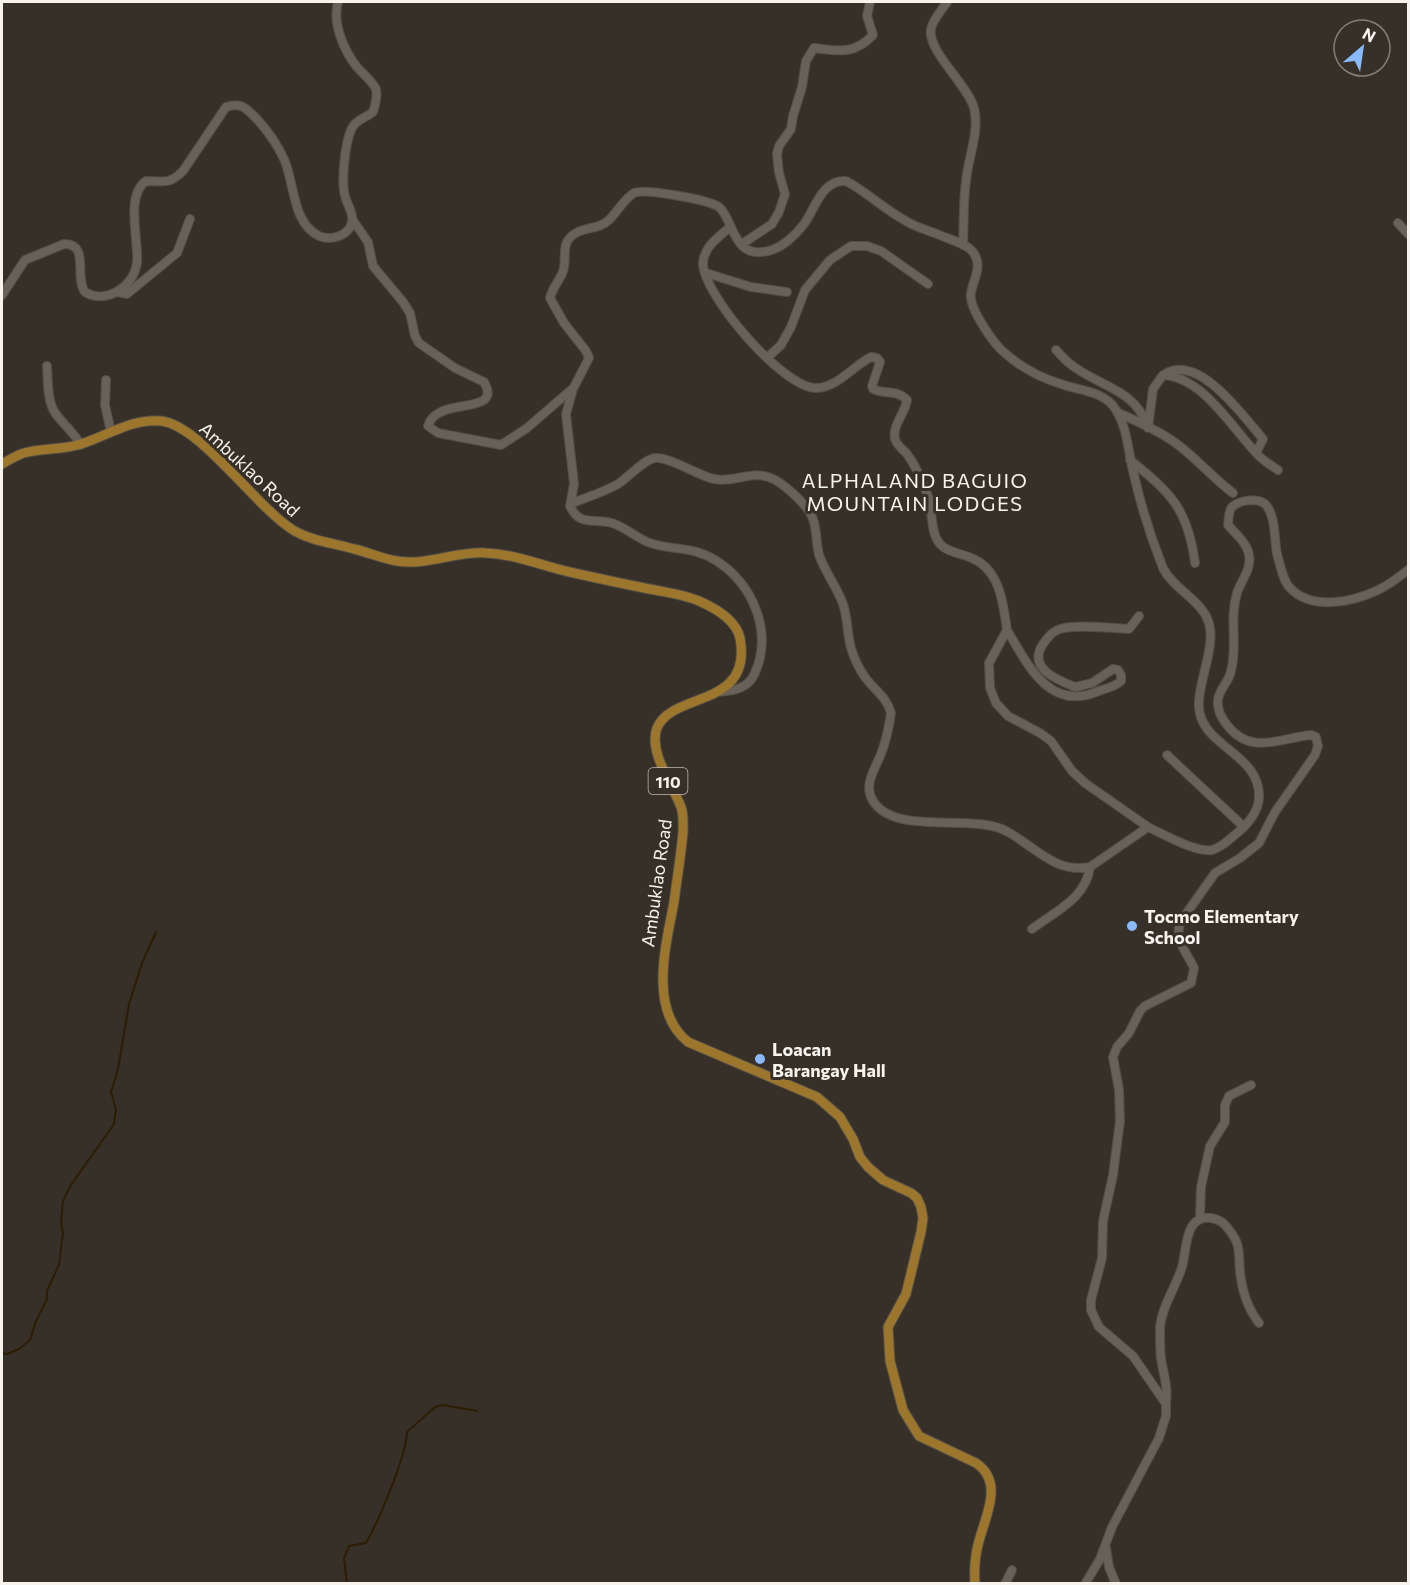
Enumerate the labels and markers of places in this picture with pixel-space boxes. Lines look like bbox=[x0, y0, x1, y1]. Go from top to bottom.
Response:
place label: Tocmo Elementary School bbox=[1144, 905, 1299, 948]
marker: Tocmo Elementary School bbox=[1125, 919, 1139, 933]
place label: Loacan Barangay Hall bbox=[772, 1038, 886, 1081]
marker: Loacan Barangay Hall bbox=[753, 1052, 767, 1066]

